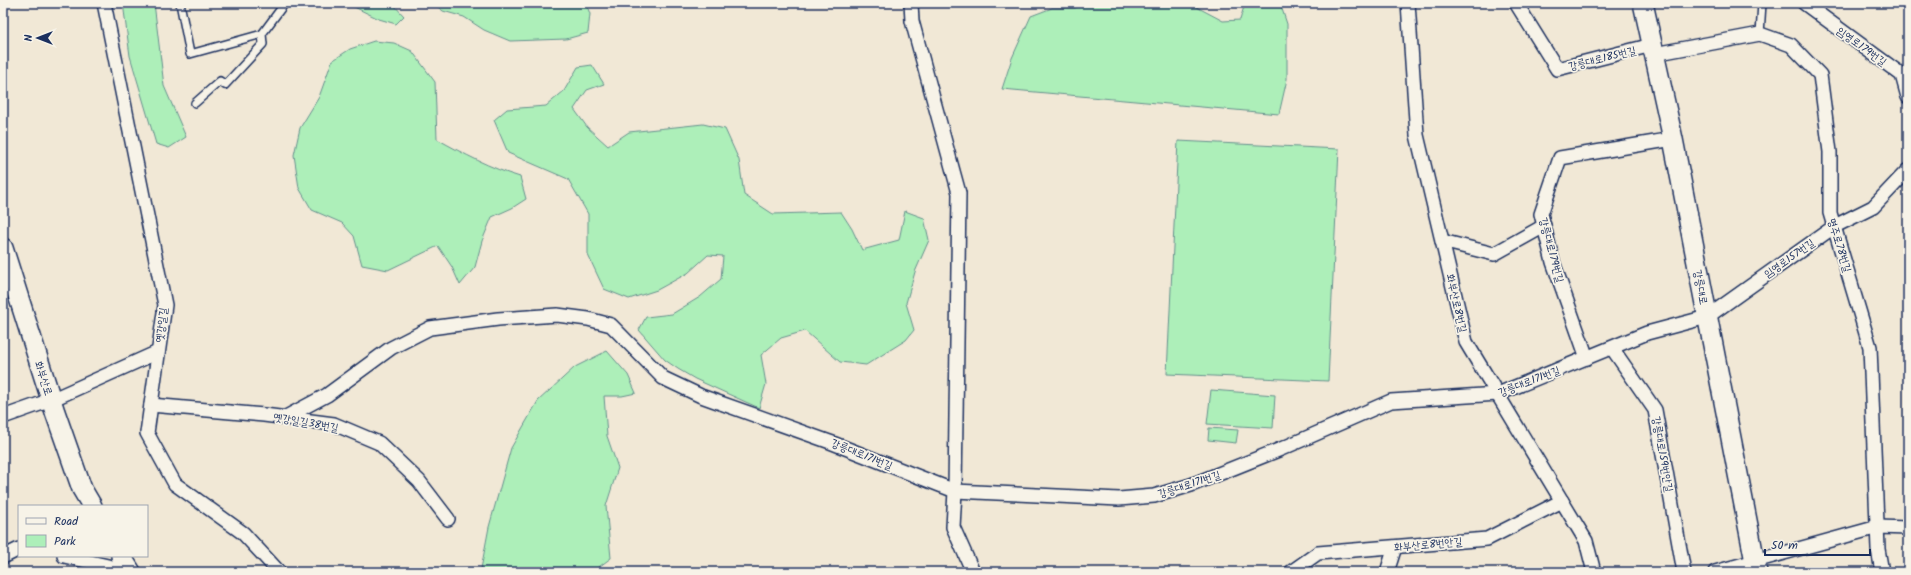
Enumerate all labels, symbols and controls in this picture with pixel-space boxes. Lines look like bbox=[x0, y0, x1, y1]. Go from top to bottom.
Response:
north arrow bbox=[18, 18, 58, 58]
street label: 임영로179번길 bbox=[1833, 22, 1890, 71]
text: N bbox=[20, 34, 38, 41]
street label: 강릉대로185번길 bbox=[1567, 42, 1638, 76]
street label: 강릉대로179번길 bbox=[1534, 216, 1568, 285]
street label: 명주로78번길 bbox=[1822, 216, 1856, 275]
street label: 임영로157번길 bbox=[1760, 235, 1819, 283]
street label: 강릉대로 bbox=[1688, 268, 1712, 306]
street label: 화부산로8번길 bbox=[1441, 272, 1472, 334]
street label: 옛강일길 bbox=[151, 306, 173, 344]
street label: 화부산로 bbox=[29, 359, 57, 398]
street label: 강릉대로171번길 bbox=[1496, 362, 1563, 402]
street label: 옛강일길38번길 bbox=[272, 408, 340, 438]
street label: 강릉대로159번안길 bbox=[1646, 415, 1678, 494]
street label: 강릉대로171번길 bbox=[828, 434, 895, 476]
street label: 강릉대로171번길 bbox=[1156, 466, 1223, 504]
legend bbox=[18, 505, 148, 557]
text: Road bbox=[54, 512, 79, 531]
scale bar bbox=[1765, 531, 1870, 557]
text: Park bbox=[54, 532, 76, 551]
street label: 화부산로8번안길 bbox=[1393, 533, 1463, 557]
text: 50 m bbox=[1771, 536, 1798, 555]

